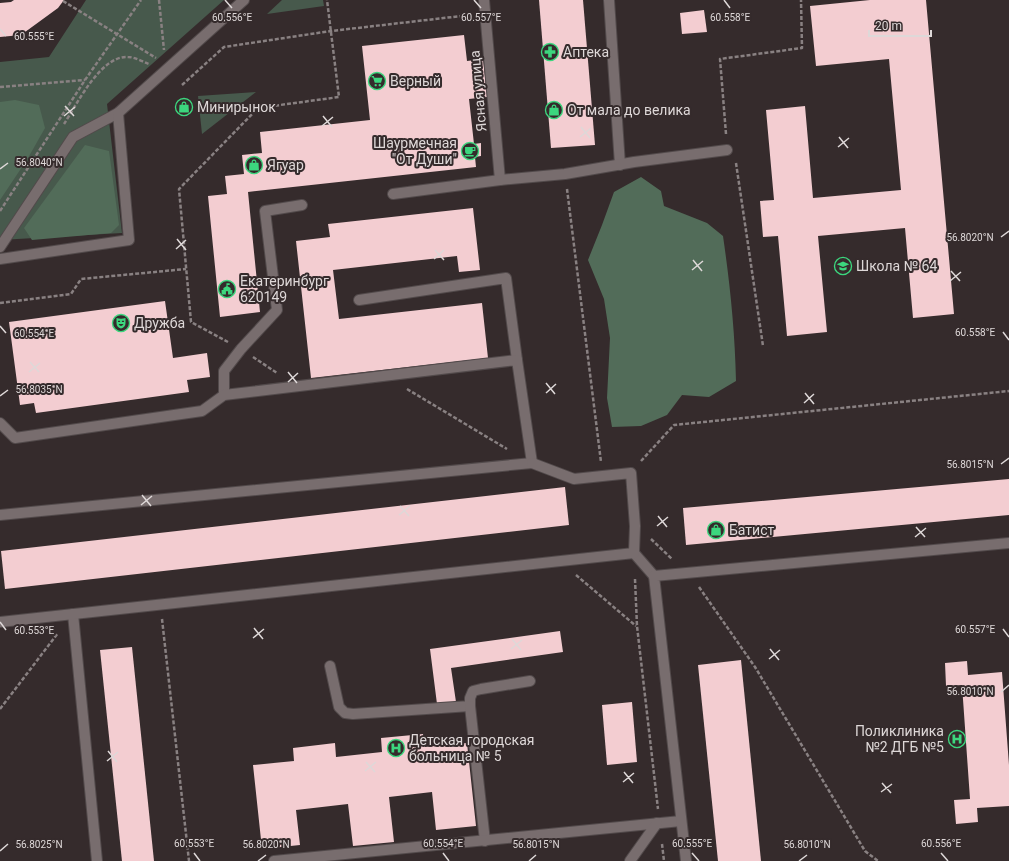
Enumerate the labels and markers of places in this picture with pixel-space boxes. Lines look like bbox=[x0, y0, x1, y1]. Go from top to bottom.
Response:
pharmacy icon: Аптека bbox=[540, 42, 560, 62]
place label: Аптека bbox=[563, 44, 609, 60]
supermarket icon: Верный bbox=[367, 71, 387, 91]
place label: Верный bbox=[390, 73, 441, 89]
shop icon: Минирынок bbox=[174, 97, 194, 117]
place label: Минирынок bbox=[197, 99, 276, 115]
shop icon: От мала до велика bbox=[544, 100, 564, 120]
place label: От мала до велика bbox=[567, 102, 691, 118]
place label: Шаурмечная "От Души" bbox=[373, 135, 457, 167]
cafe icon: Шаурмечная "От Души" bbox=[460, 141, 480, 161]
shop icon: Ягуар bbox=[244, 155, 264, 175]
place label: Ягуар bbox=[267, 157, 304, 173]
school or university icon: Школа № 64 bbox=[833, 256, 853, 276]
place label: Школа № 64 bbox=[856, 258, 937, 274]
place label: Екатеринбург 620149 bbox=[240, 273, 329, 305]
public building icon: Екатеринбург 620149 bbox=[217, 279, 237, 299]
theatre icon: Дружба bbox=[111, 313, 131, 333]
place label: Дружба bbox=[134, 315, 185, 331]
shop icon: Батист bbox=[706, 520, 726, 540]
place label: Батист bbox=[729, 522, 774, 538]
place label: Поликлиника №2 ДГБ №5 bbox=[855, 723, 944, 755]
hospital icon: Поликлиника №2 ДГБ №5 bbox=[947, 729, 967, 749]
place label: Детская городская больница № 5 bbox=[409, 732, 534, 764]
hospital icon: Детская городская больница № 5 bbox=[386, 738, 406, 758]

